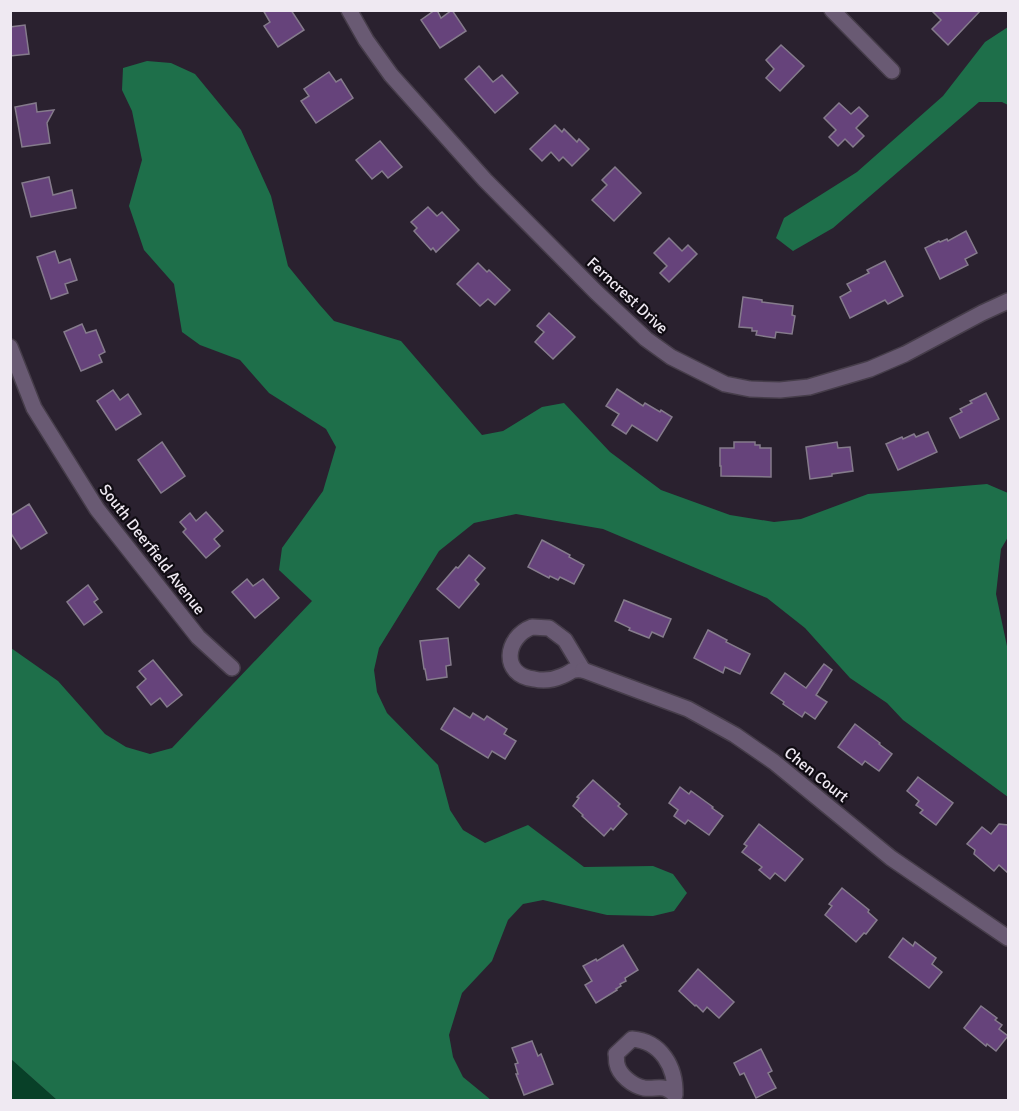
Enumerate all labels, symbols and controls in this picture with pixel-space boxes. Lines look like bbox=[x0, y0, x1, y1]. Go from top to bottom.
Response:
street label: Ferncrest Drive bbox=[583, 253, 672, 338]
street label: South Deerfield Avenue bbox=[95, 480, 209, 619]
street label: Chen Court bbox=[780, 743, 853, 807]

